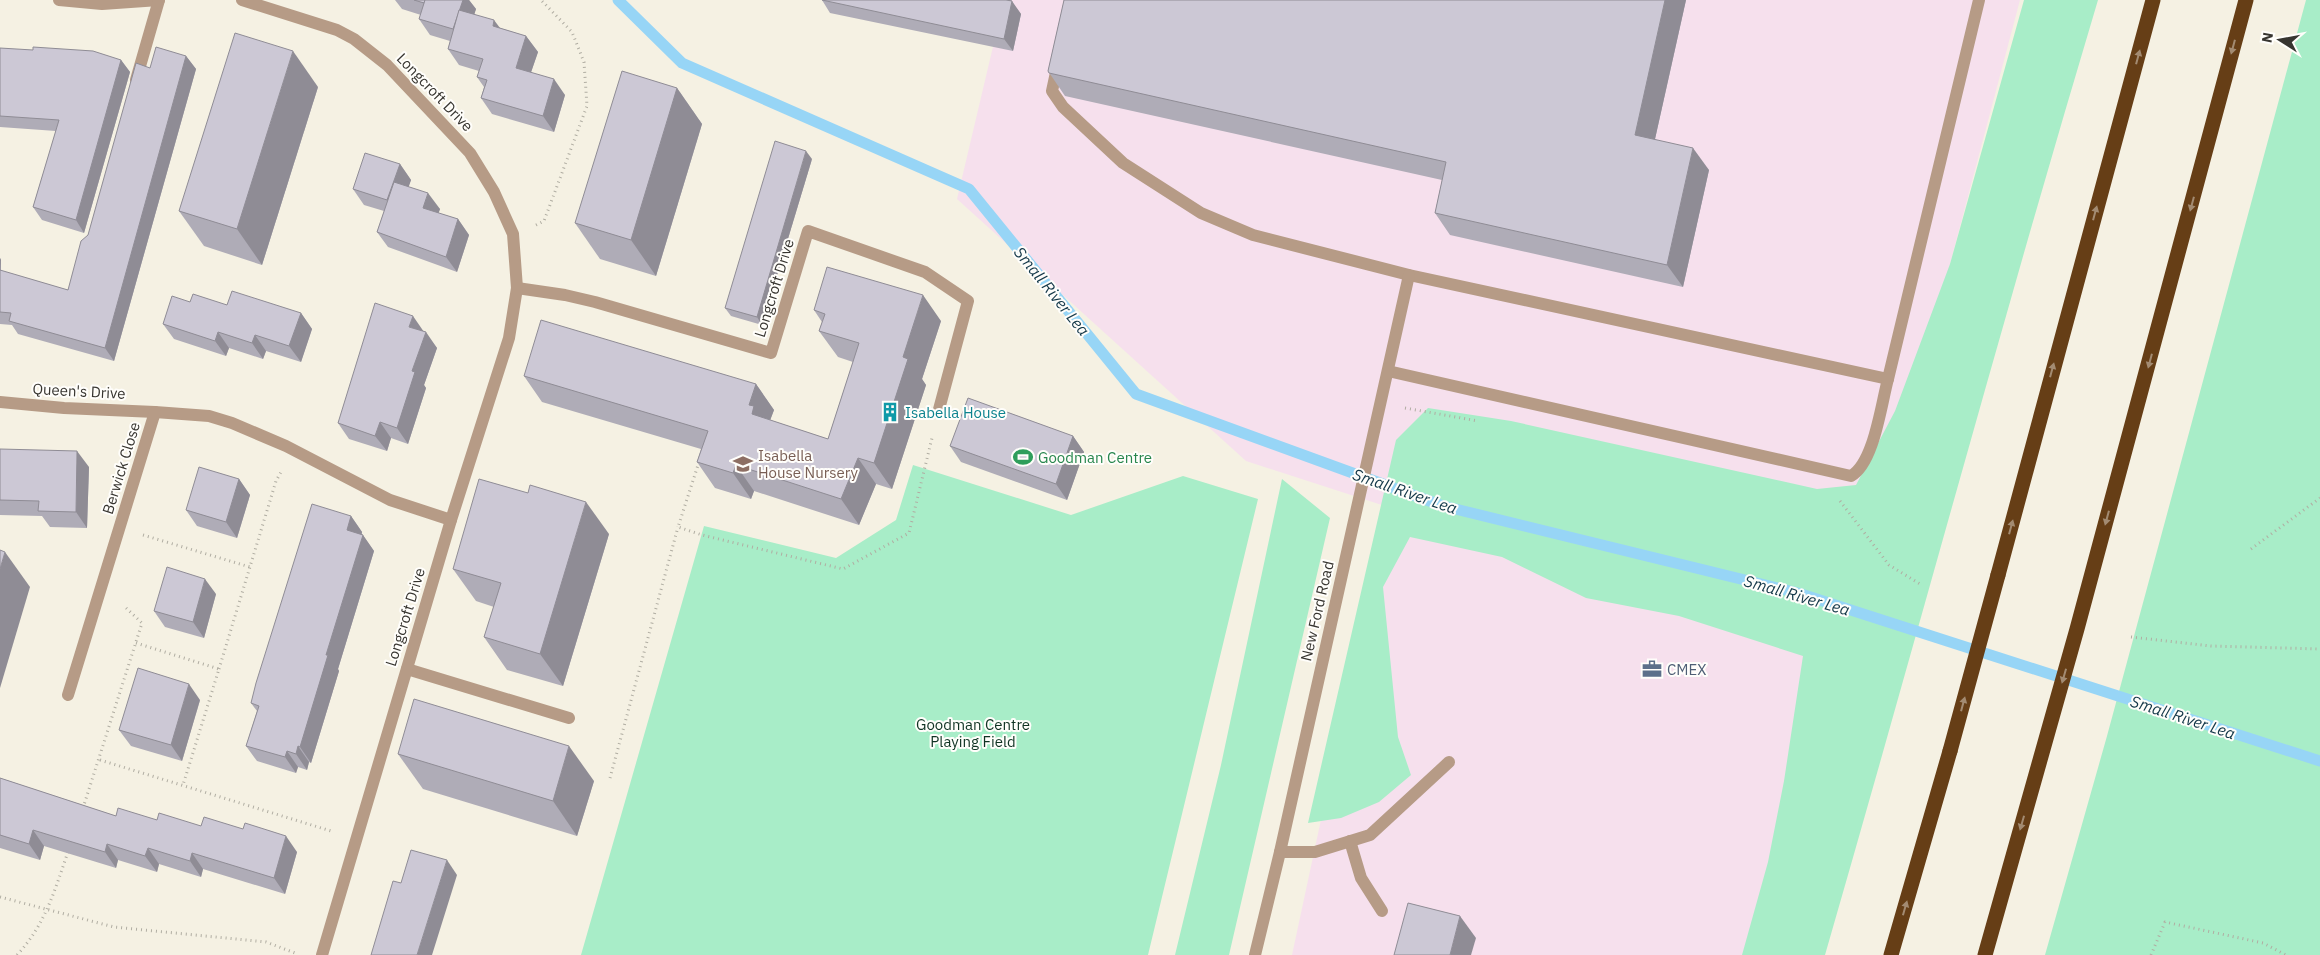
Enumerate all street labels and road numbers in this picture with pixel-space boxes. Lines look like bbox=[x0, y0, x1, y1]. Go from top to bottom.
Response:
street label: Longcroft Drive bbox=[393, 49, 477, 135]
street label: Longcroft Drive bbox=[750, 237, 798, 339]
street label: Queen's Drive bbox=[32, 379, 126, 403]
street label: Berwick Close bbox=[98, 420, 144, 516]
street label: New Ford Road bbox=[1296, 559, 1338, 663]
street label: Longcroft Drive bbox=[381, 566, 429, 668]

